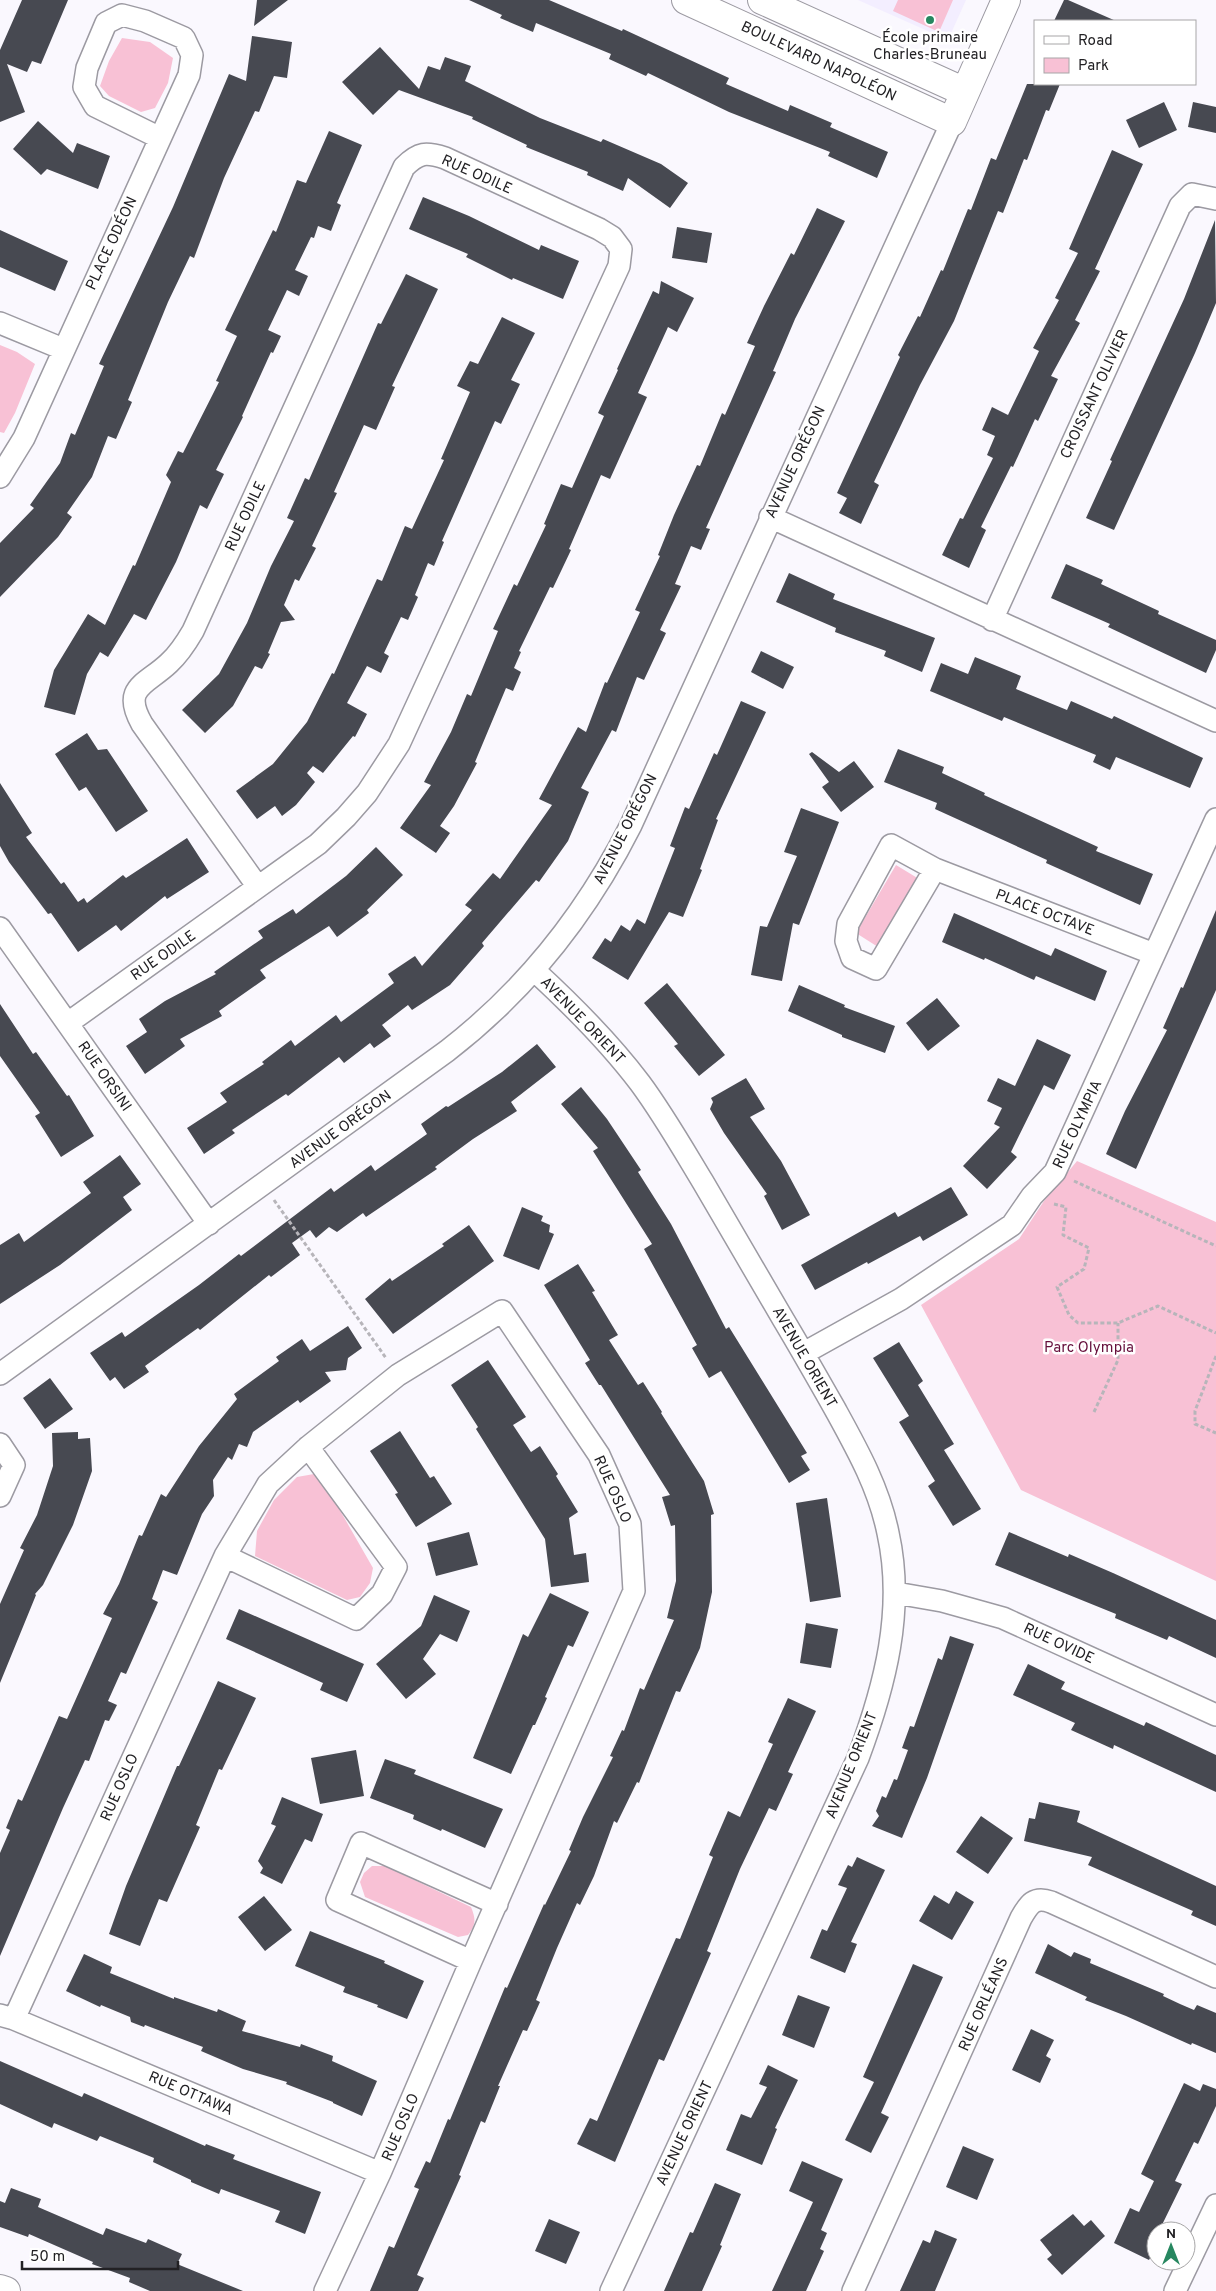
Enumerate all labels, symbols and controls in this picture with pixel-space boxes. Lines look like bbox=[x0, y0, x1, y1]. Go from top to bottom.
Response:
marker: École primaire Charles-Bruneau bbox=[924, 14, 936, 26]
street label: BOULEVARD NAPOLÉON bbox=[738, 17, 900, 107]
legend bbox=[1034, 20, 1196, 85]
place label: École primaire Charles-Bruneau bbox=[873, 28, 987, 65]
text: Road bbox=[1078, 32, 1113, 51]
text: Park bbox=[1078, 57, 1109, 76]
street label: RUE ODILE bbox=[438, 151, 515, 199]
street label: PLACE ODÉON bbox=[82, 193, 142, 293]
street label: CROISSANT OLIVIER bbox=[1057, 327, 1134, 462]
street label: AVENUE ORÉGON bbox=[761, 403, 831, 522]
street label: RUE ODILE bbox=[222, 479, 271, 555]
street label: AVENUE ORÉGON bbox=[589, 771, 662, 888]
street label: PLACE OCTAVE bbox=[992, 886, 1097, 941]
street label: RUE ODILE bbox=[128, 927, 200, 986]
street label: AVENUE ORIENT bbox=[536, 973, 628, 1069]
street label: RUE ORSINI bbox=[73, 1038, 135, 1116]
street label: RUE OLYMPIA bbox=[1050, 1077, 1107, 1172]
street label: AVENUE ORÉGON bbox=[285, 1086, 396, 1174]
street label: AVENUE ORIENT bbox=[767, 1304, 840, 1412]
park label: Parc Olympia bbox=[1044, 1339, 1134, 1358]
street label: RUE OSLO bbox=[588, 1453, 635, 1526]
street label: RUE OVIDE bbox=[1020, 1620, 1097, 1669]
street label: AVENUE ORIENT bbox=[822, 1709, 883, 1822]
street label: RUE OSLO bbox=[97, 1751, 144, 1824]
street label: RUE ORLÉANS bbox=[954, 1954, 1013, 2054]
street label: RUE OTTAWA bbox=[145, 2068, 236, 2121]
street label: AVENUE ORIENT bbox=[653, 2078, 718, 2189]
street label: RUE OSLO bbox=[379, 2091, 424, 2164]
north arrow bbox=[1146, 2221, 1196, 2271]
text: N bbox=[1166, 2226, 1176, 2243]
scale bar bbox=[22, 2238, 179, 2270]
text: 50 m bbox=[30, 2248, 65, 2267]

